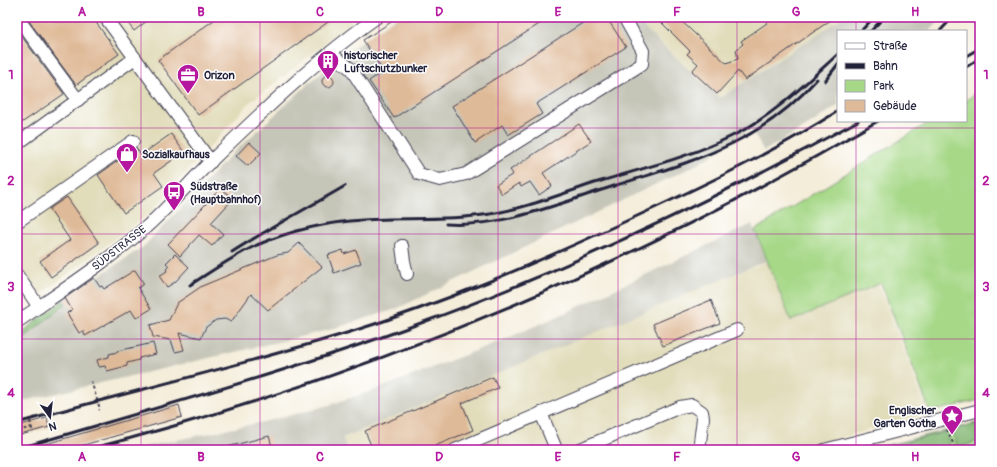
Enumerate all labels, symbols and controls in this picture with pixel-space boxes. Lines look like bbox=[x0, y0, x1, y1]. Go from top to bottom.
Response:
text: A bbox=[78, 4, 87, 20]
text: B bbox=[197, 4, 205, 20]
text: C bbox=[316, 4, 324, 20]
text: D bbox=[435, 4, 443, 20]
text: E bbox=[555, 4, 562, 20]
text: F bbox=[673, 4, 681, 20]
text: G bbox=[792, 4, 801, 20]
text: H bbox=[911, 4, 919, 20]
legend bbox=[837, 30, 967, 122]
text: Straße bbox=[873, 39, 907, 54]
building icon: historischer Luftschutzbunker bbox=[315, 48, 341, 81]
place label: historischer Luftschutzbunker bbox=[344, 49, 428, 75]
text: Bahn bbox=[873, 59, 898, 74]
office icon: Orizon bbox=[175, 62, 201, 95]
text: 1 bbox=[8, 67, 14, 83]
text: 1 bbox=[983, 67, 989, 83]
place label: Orizon bbox=[204, 69, 235, 82]
text: Park bbox=[873, 79, 894, 94]
text: Gebäude bbox=[873, 99, 917, 114]
shop icon: Sozialkaufhaus bbox=[114, 141, 140, 174]
place label: Sozialkaufhaus bbox=[142, 148, 210, 161]
text: 2 bbox=[7, 173, 15, 189]
text: 2 bbox=[982, 173, 990, 189]
bus stop icon: Südstraße (Hauptbahnhof) bbox=[161, 179, 187, 212]
place label: Südstraße (Hauptbahnhof) bbox=[190, 180, 262, 206]
street label: SÜDSTRASSE bbox=[89, 223, 149, 273]
text: 3 bbox=[7, 279, 15, 295]
text: 3 bbox=[982, 279, 990, 295]
text: 4 bbox=[7, 385, 15, 401]
text: 4 bbox=[982, 385, 990, 401]
north arrow bbox=[30, 397, 70, 437]
place icon: Englischer Garten Gotha bbox=[939, 403, 965, 436]
place label: Englischer Garten Gotha bbox=[874, 404, 937, 430]
text: N bbox=[47, 419, 58, 434]
text: A bbox=[78, 449, 87, 465]
text: B bbox=[197, 449, 205, 465]
text: C bbox=[316, 449, 324, 465]
text: D bbox=[435, 449, 443, 465]
text: E bbox=[555, 449, 562, 465]
text: F bbox=[673, 449, 681, 465]
text: G bbox=[792, 449, 801, 465]
text: H bbox=[911, 449, 919, 465]

